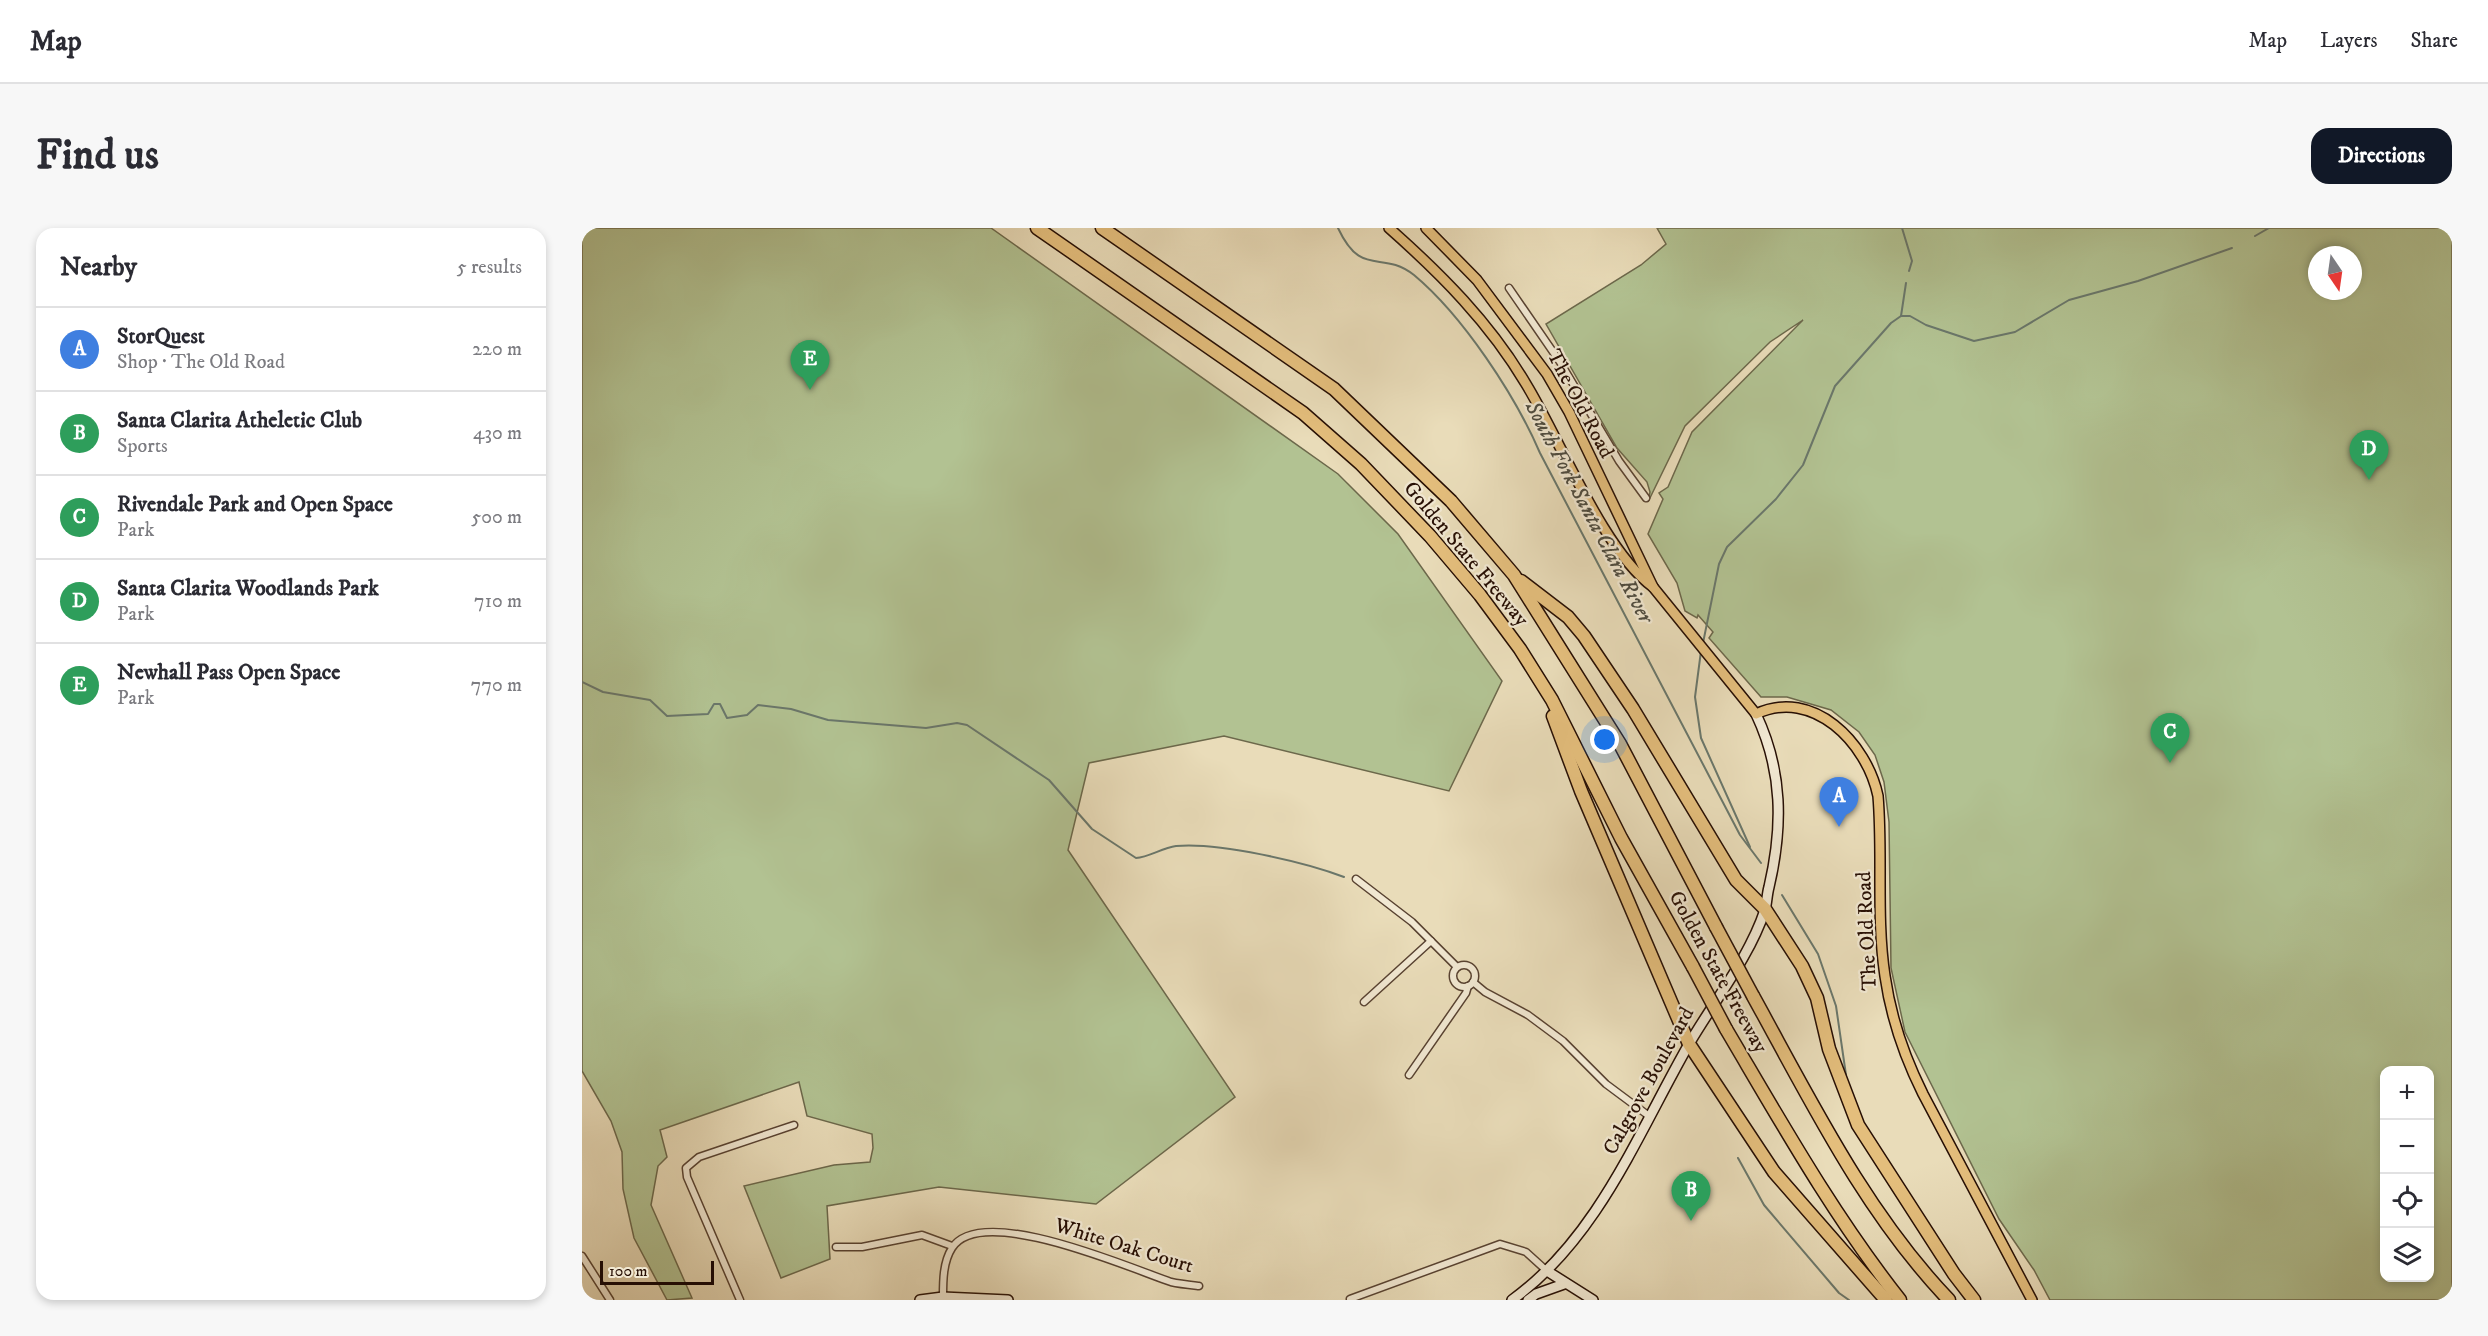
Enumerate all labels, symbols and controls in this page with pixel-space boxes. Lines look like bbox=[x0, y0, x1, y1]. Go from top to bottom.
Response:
text: Map bbox=[30, 24, 82, 59]
text: Map bbox=[2248, 28, 2287, 54]
text: Layers bbox=[2320, 28, 2378, 54]
text: Share bbox=[2411, 28, 2458, 54]
button: Directions bbox=[2311, 128, 2452, 184]
text: Find us bbox=[36, 130, 159, 182]
north arrow bbox=[2308, 246, 2362, 300]
text: Nearby bbox=[60, 251, 137, 284]
text: 5 results bbox=[457, 255, 522, 280]
text: StorQuest bbox=[117, 323, 205, 350]
text: A bbox=[73, 337, 86, 362]
text: 220 m bbox=[472, 337, 522, 362]
pin: E bbox=[790, 340, 830, 390]
street label: The Old Road bbox=[1540, 345, 1620, 463]
text: Shop · The Old Road bbox=[117, 350, 285, 375]
water label: South Fork Santa Clara River bbox=[1518, 395, 1660, 630]
text: Santa Clarita Atheletic Club bbox=[117, 407, 362, 434]
text: B bbox=[73, 421, 86, 446]
text: 430 m bbox=[473, 421, 522, 446]
pin: D bbox=[2350, 430, 2388, 480]
text: Sports bbox=[117, 434, 168, 459]
street label: Golden State Freeway bbox=[1398, 476, 1535, 633]
text: Rivendale Park and Open Space bbox=[117, 491, 393, 518]
text: C bbox=[73, 505, 86, 530]
text: 500 m bbox=[471, 505, 522, 530]
text: Park bbox=[117, 518, 154, 543]
text: Santa Clarita Woodlands Park bbox=[117, 575, 379, 602]
text: D bbox=[72, 589, 87, 614]
text: 710 m bbox=[474, 589, 522, 614]
text: Park bbox=[117, 602, 154, 627]
text: Newhall Pass Open Space bbox=[117, 659, 340, 686]
text: E bbox=[72, 673, 87, 698]
text: 770 m bbox=[471, 673, 522, 698]
text: Park bbox=[117, 686, 154, 711]
pin: C bbox=[2150, 714, 2190, 763]
your location bbox=[1590, 725, 1619, 754]
pin: A bbox=[1820, 778, 1858, 827]
street label: The Old Road bbox=[1851, 870, 1883, 991]
street label: Golden State Freeway bbox=[1663, 886, 1774, 1059]
street label: Calgrove Boulevard bbox=[1598, 1002, 1701, 1159]
map controls bbox=[2380, 1066, 2434, 1282]
button: + bbox=[2380, 1066, 2434, 1120]
button: − bbox=[2380, 1120, 2434, 1174]
pin: B bbox=[1672, 1172, 1710, 1221]
button: locate bbox=[2380, 1174, 2434, 1228]
street label: White Oak Court bbox=[1051, 1212, 1197, 1280]
button: layers bbox=[2380, 1228, 2434, 1282]
scale bar bbox=[600, 1258, 714, 1286]
text: 100 m bbox=[609, 1261, 648, 1281]

